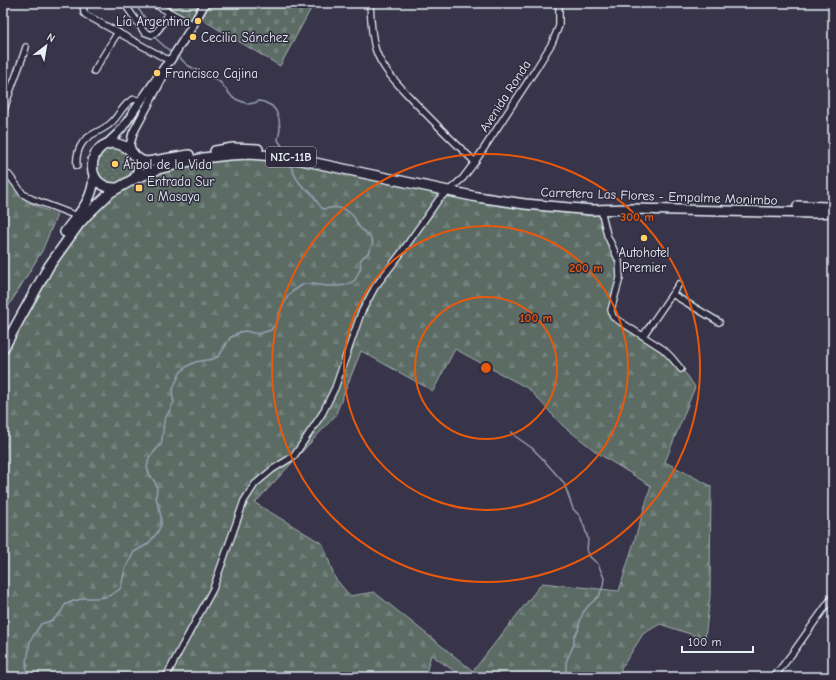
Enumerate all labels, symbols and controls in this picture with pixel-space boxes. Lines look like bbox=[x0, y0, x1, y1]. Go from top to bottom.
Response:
place label: Lía Argentina bbox=[116, 14, 190, 29]
marker: Lía Argentina bbox=[193, 16, 203, 26]
north arrow bbox=[26, 26, 66, 66]
text: N bbox=[44, 30, 57, 45]
place label: Cecilia Sánchez bbox=[201, 30, 288, 45]
marker: Cecilia Sánchez bbox=[188, 32, 198, 42]
street label: Avenida Ronda bbox=[476, 57, 534, 135]
place label: Francisco Cajina bbox=[165, 66, 258, 81]
marker: Francisco Cajina bbox=[152, 68, 162, 78]
road number: NIC-11B bbox=[266, 147, 316, 167]
place label: Árbol de la Vida bbox=[123, 156, 212, 172]
marker: Árbol de la Vida bbox=[110, 159, 120, 169]
place label: Entrada Sur a Masaya bbox=[147, 174, 215, 204]
marker: Entrada Sur a Masaya bbox=[134, 183, 144, 193]
street label: Carretera Las Flores - Empalme Monimbo bbox=[540, 184, 778, 208]
text: 300 m bbox=[620, 210, 654, 224]
marker: Autohotel Premier bbox=[639, 233, 649, 243]
place label: Autohotel Premier bbox=[619, 245, 669, 275]
text: 200 m bbox=[569, 261, 603, 275]
text: 100 m bbox=[520, 311, 552, 325]
centre of rings bbox=[479, 361, 493, 375]
scale bar bbox=[682, 628, 753, 654]
text: 100 m bbox=[688, 635, 721, 649]

